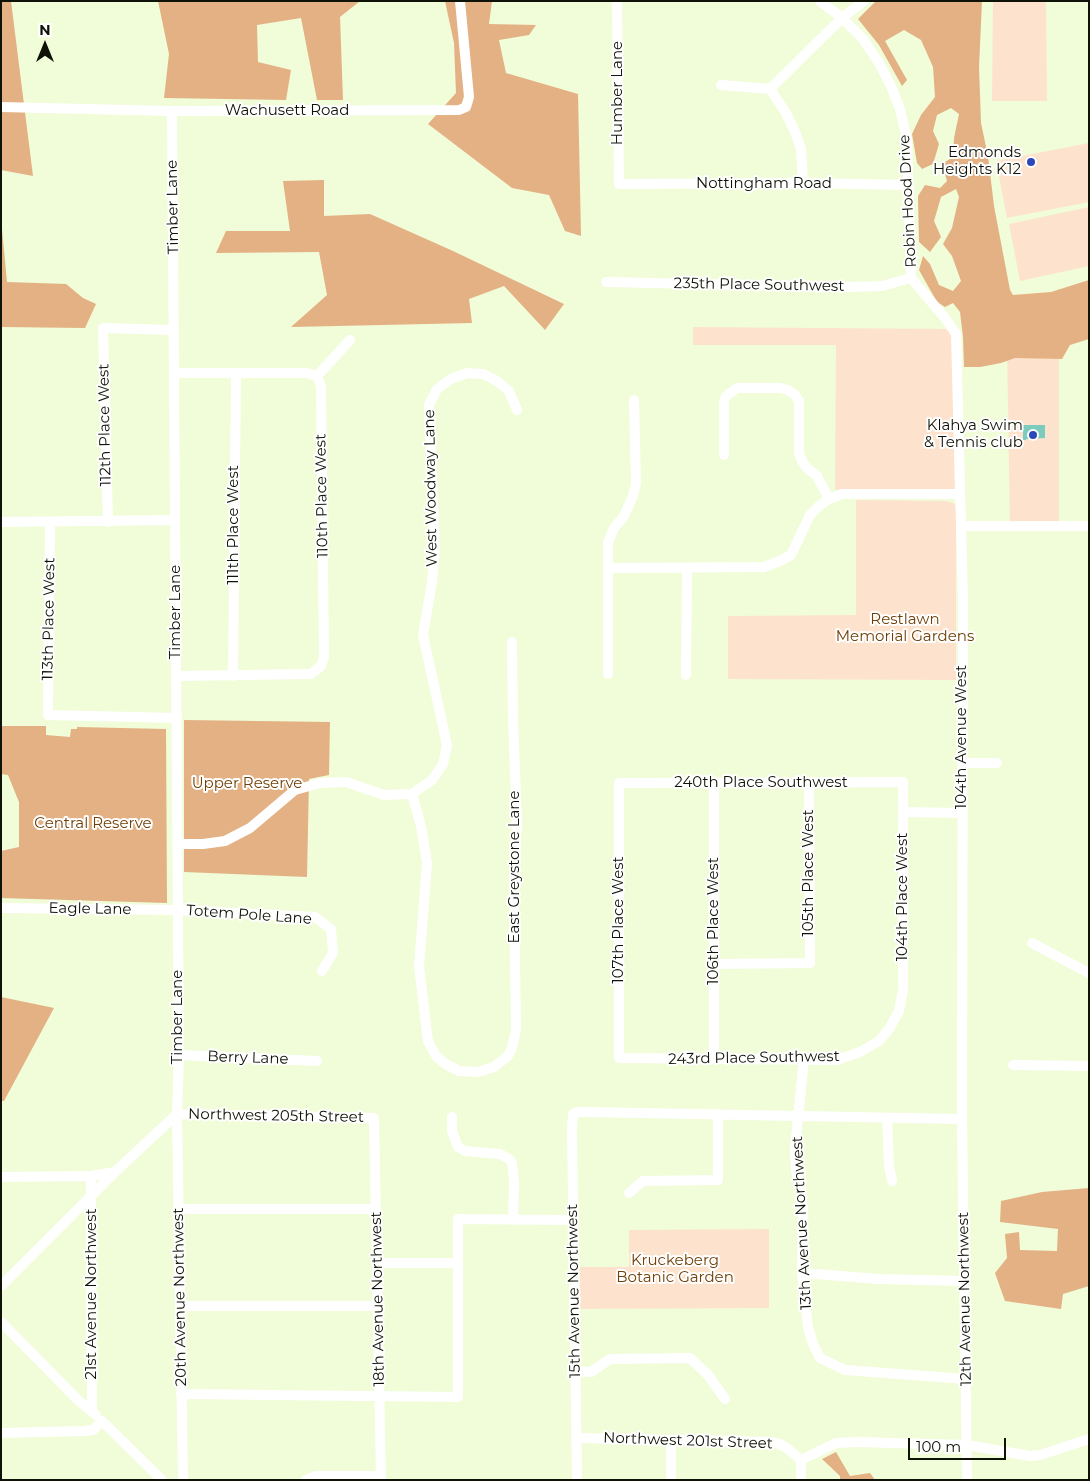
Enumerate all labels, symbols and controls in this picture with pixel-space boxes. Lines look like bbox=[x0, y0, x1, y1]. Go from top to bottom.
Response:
north arrow bbox=[20, 20, 70, 70]
text: N bbox=[39, 21, 51, 39]
street label: Humber Lane bbox=[609, 41, 627, 145]
street label: Wachusett Road bbox=[225, 102, 349, 120]
street label: Robin Hood Drive bbox=[896, 134, 920, 268]
place label: Edmonds Heights K12 bbox=[933, 144, 1021, 179]
marker: Edmonds Heights K12 bbox=[1025, 156, 1037, 168]
street label: Timber Lane bbox=[163, 160, 183, 254]
street label: Nottingham Road bbox=[696, 175, 832, 193]
street label: 235th Place Southwest bbox=[674, 275, 844, 295]
street label: 112th Place West bbox=[95, 363, 115, 487]
street label: West Woodway Lane bbox=[421, 409, 441, 567]
place label: Klahya Swim & Tennis club bbox=[924, 417, 1023, 452]
marker: Klahya Swim & Tennis club bbox=[1027, 429, 1039, 441]
street label: 110th Place West bbox=[312, 434, 332, 558]
street label: 111th Place West bbox=[225, 465, 243, 585]
street label: 113th Place West bbox=[39, 557, 59, 681]
street label: Timber Lane bbox=[167, 565, 185, 659]
park label: Restlawn Memorial Gardens bbox=[836, 611, 974, 646]
street label: 104th Avenue West bbox=[953, 665, 971, 809]
street label: 240th Place Southwest bbox=[674, 774, 848, 792]
park label: Upper Reserve bbox=[192, 775, 302, 793]
street label: East Greystone Lane bbox=[506, 790, 524, 944]
street label: 105th Place West bbox=[800, 809, 818, 937]
park label: Central Reserve bbox=[34, 815, 152, 833]
street label: 104th Place West bbox=[894, 833, 912, 961]
street label: 107th Place West bbox=[610, 856, 628, 984]
street label: 106th Place West bbox=[705, 857, 723, 985]
street label: Eagle Lane bbox=[48, 899, 132, 919]
street label: Totem Pole Lane bbox=[186, 902, 312, 928]
street label: Timber Lane bbox=[169, 970, 187, 1064]
street label: Berry Lane bbox=[207, 1048, 289, 1068]
street label: 243rd Place Southwest bbox=[668, 1048, 840, 1068]
street label: Northwest 205th Street bbox=[188, 1105, 364, 1127]
street label: 13th Avenue Northwest bbox=[788, 1136, 816, 1310]
street label: 15th Avenue Northwest bbox=[563, 1204, 585, 1378]
street label: 21st Avenue Northwest bbox=[83, 1208, 101, 1380]
street label: 20th Avenue Northwest bbox=[169, 1208, 191, 1386]
street label: 18th Avenue Northwest bbox=[367, 1211, 389, 1387]
street label: 12th Avenue Northwest bbox=[954, 1212, 976, 1386]
park label: Kruckeberg Botanic Garden bbox=[616, 1252, 734, 1287]
scale bar bbox=[910, 1428, 1008, 1460]
street label: Northwest 201st Street bbox=[603, 1429, 773, 1453]
text: 100 m bbox=[916, 1437, 961, 1456]

